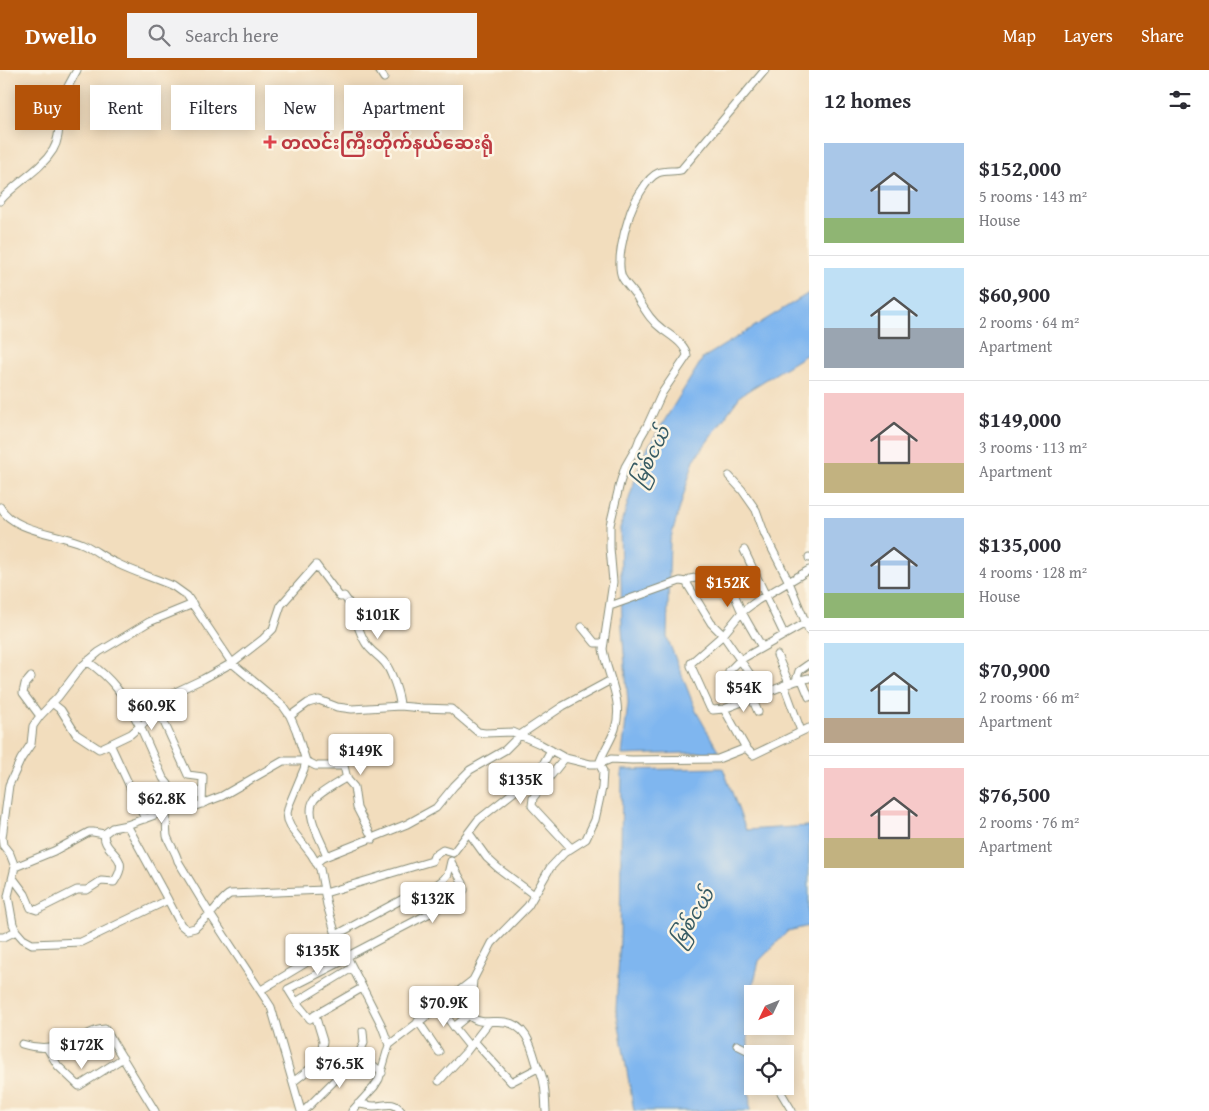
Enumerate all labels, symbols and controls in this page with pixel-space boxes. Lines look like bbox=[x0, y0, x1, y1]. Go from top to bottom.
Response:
search box bbox=[127, 13, 477, 58]
text: Dwello bbox=[25, 18, 97, 53]
icon: search bbox=[145, 21, 173, 49]
text: Search here bbox=[185, 21, 279, 49]
text: Map bbox=[1003, 22, 1036, 49]
text: Layers bbox=[1064, 22, 1113, 49]
text: Share bbox=[1141, 22, 1184, 49]
chip: Buy bbox=[15, 85, 80, 130]
chip: Rent bbox=[90, 85, 161, 130]
chip: Filters bbox=[171, 85, 255, 130]
chip: New bbox=[265, 85, 334, 130]
chip: Apartment bbox=[344, 85, 463, 130]
text: 12 homes bbox=[824, 85, 911, 116]
icon: filters bbox=[1166, 86, 1194, 114]
place label: တလင်းကြီးတိုက်နယ်ဆေးရုံ bbox=[281, 129, 493, 157]
marker: တလင်းကြီးတိုက်နယ်ဆေးရုံ bbox=[263, 135, 277, 149]
text: $152,000 bbox=[979, 153, 1061, 184]
icon: home bbox=[864, 163, 924, 223]
text: 5 rooms · 143 m² bbox=[979, 184, 1087, 208]
text: House bbox=[979, 208, 1020, 232]
text: $60,900 bbox=[979, 279, 1050, 310]
icon: home bbox=[864, 288, 924, 348]
text: 2 rooms · 64 m² bbox=[979, 310, 1079, 334]
text: Apartment bbox=[979, 334, 1052, 358]
text: $149,000 bbox=[979, 404, 1061, 435]
icon: home bbox=[864, 413, 924, 473]
water label: မြစ်ငယ် bbox=[623, 420, 679, 492]
text: 3 rooms · 113 m² bbox=[979, 435, 1087, 459]
text: Apartment bbox=[979, 459, 1052, 483]
text: $135,000 bbox=[979, 529, 1061, 560]
icon: home bbox=[864, 538, 924, 598]
text: 4 rooms · 128 m² bbox=[979, 560, 1087, 584]
pin: $152K bbox=[693, 566, 763, 608]
text: $152K bbox=[706, 570, 750, 594]
text: House bbox=[979, 584, 1020, 608]
pin: $101K bbox=[343, 598, 413, 640]
text: $101K bbox=[356, 602, 400, 626]
text: $70,900 bbox=[979, 654, 1050, 685]
icon: home bbox=[864, 663, 924, 723]
pin: $54K bbox=[714, 670, 774, 713]
text: $54K bbox=[727, 675, 761, 699]
text: 2 rooms · 66 m² bbox=[979, 685, 1079, 709]
pin: $60.9K bbox=[111, 688, 193, 731]
text: $60.9K bbox=[128, 693, 176, 717]
text: Apartment bbox=[979, 709, 1052, 733]
pin: $149K bbox=[326, 734, 396, 776]
text: $149K bbox=[339, 738, 383, 762]
pin: $135K bbox=[486, 762, 556, 805]
text: $135K bbox=[499, 767, 543, 791]
text: $76,500 bbox=[979, 779, 1050, 810]
pin: $62.8K bbox=[121, 782, 203, 824]
text: $62.8K bbox=[138, 786, 186, 810]
icon: home bbox=[864, 788, 924, 848]
text: 2 rooms · 76 m² bbox=[979, 810, 1079, 834]
text: Apartment bbox=[979, 834, 1052, 858]
water label: မြစ်ငယ် bbox=[663, 881, 723, 953]
pin: $132K bbox=[398, 882, 468, 924]
text: $132K bbox=[411, 886, 455, 910]
pin: $135K bbox=[283, 934, 353, 976]
text: $135K bbox=[296, 938, 340, 962]
north arrow bbox=[744, 985, 794, 1035]
map controls bbox=[744, 985, 794, 1095]
pin: $70.9K bbox=[403, 986, 485, 1028]
text: $70.9K bbox=[420, 990, 468, 1014]
pin: $172K bbox=[47, 1028, 117, 1070]
text: $172K bbox=[60, 1032, 104, 1056]
button: locate bbox=[744, 1045, 794, 1095]
pin: $76.5K bbox=[299, 1046, 381, 1089]
text: $76.5K bbox=[316, 1051, 364, 1075]

